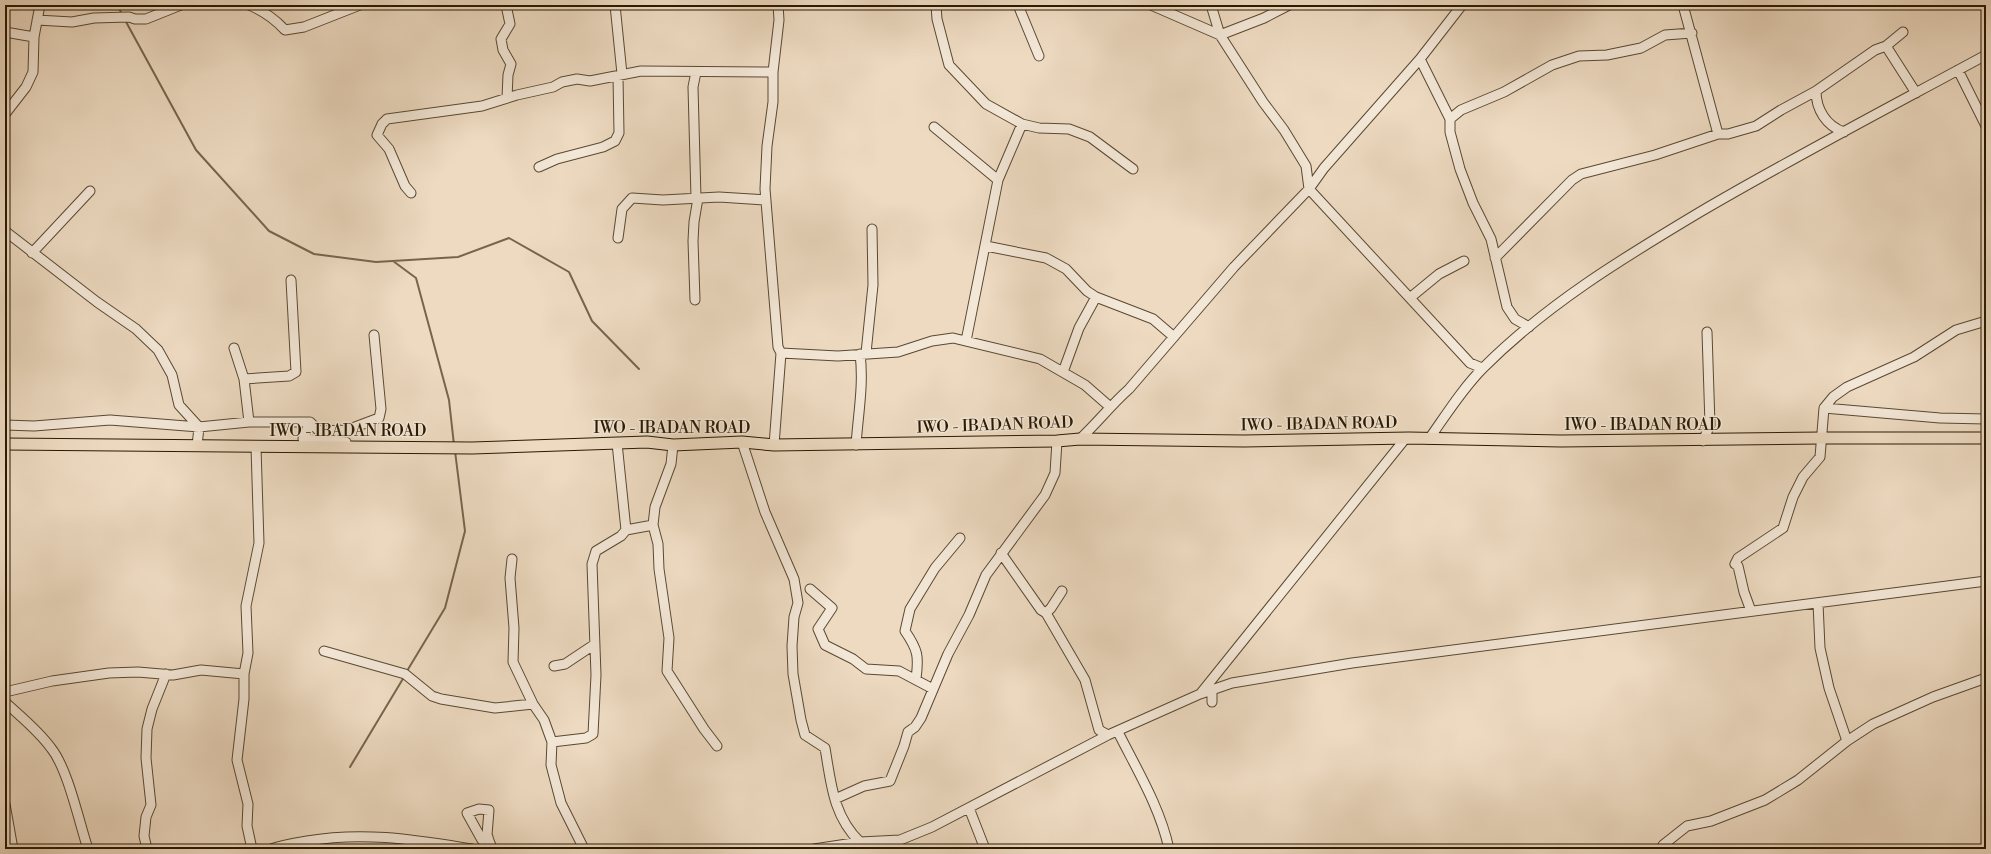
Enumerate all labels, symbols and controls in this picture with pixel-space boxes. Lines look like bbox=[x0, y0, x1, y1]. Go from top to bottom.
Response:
street label: IWO - IBADAN ROAD bbox=[916, 412, 1074, 438]
street label: IWO - IBADAN ROAD bbox=[1240, 413, 1398, 435]
street label: IWO - IBADAN ROAD bbox=[1565, 415, 1721, 435]
street label: IWO - IBADAN ROAD bbox=[594, 418, 750, 438]
street label: IWO - IBADAN ROAD bbox=[270, 421, 426, 441]

